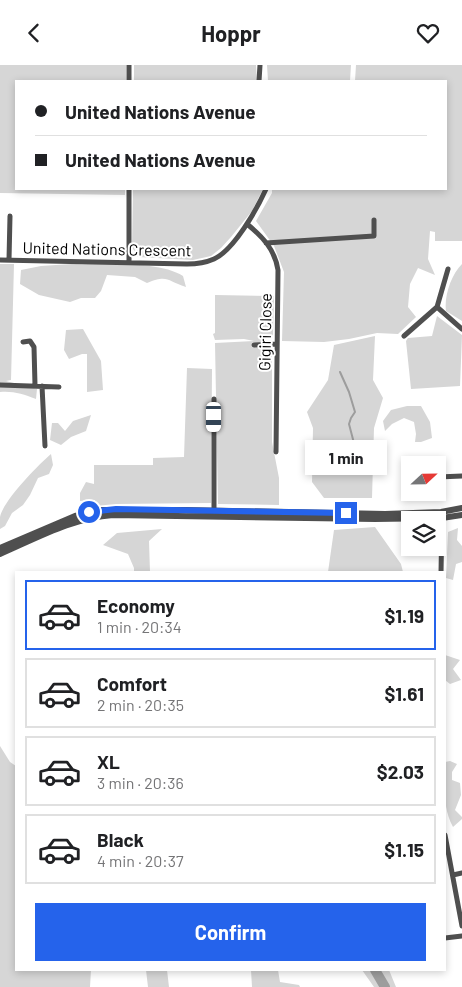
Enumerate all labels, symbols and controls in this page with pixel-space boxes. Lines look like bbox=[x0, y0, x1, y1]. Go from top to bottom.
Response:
icon: back bbox=[20, 19, 48, 47]
icon: heart bbox=[414, 19, 442, 47]
text: Hoppr bbox=[201, 20, 261, 46]
text: United Nations Avenue bbox=[65, 100, 256, 123]
text: United Nations Avenue bbox=[65, 148, 256, 171]
street label: United Nations Crescent bbox=[22, 238, 192, 259]
street label: Gigiri Close bbox=[254, 293, 275, 371]
car bbox=[206, 402, 221, 432]
callout: 1 min bbox=[305, 441, 387, 475]
text: 1 min bbox=[328, 448, 364, 467]
north arrow bbox=[401, 456, 446, 501]
map controls bbox=[401, 456, 446, 556]
route start bbox=[78, 501, 100, 523]
route end bbox=[335, 502, 357, 524]
button: layers bbox=[401, 511, 446, 556]
icon: car bbox=[37, 593, 82, 638]
text: Economy bbox=[97, 594, 175, 617]
text: $1.19 bbox=[384, 604, 424, 627]
text: 1 min · 20:34 bbox=[97, 617, 182, 636]
icon: car bbox=[37, 671, 82, 716]
text: Comfort bbox=[97, 672, 167, 695]
text: $1.61 bbox=[384, 682, 424, 705]
text: 2 min · 20:35 bbox=[97, 695, 184, 714]
icon: car bbox=[37, 749, 82, 794]
text: XL bbox=[97, 750, 120, 773]
text: $2.03 bbox=[377, 760, 424, 783]
text: 3 min · 20:36 bbox=[97, 773, 184, 792]
icon: car bbox=[37, 827, 82, 872]
text: Black bbox=[97, 828, 144, 851]
text: $1.15 bbox=[384, 838, 424, 861]
text: 4 min · 20:37 bbox=[97, 851, 184, 870]
button: Confirm bbox=[35, 903, 426, 961]

